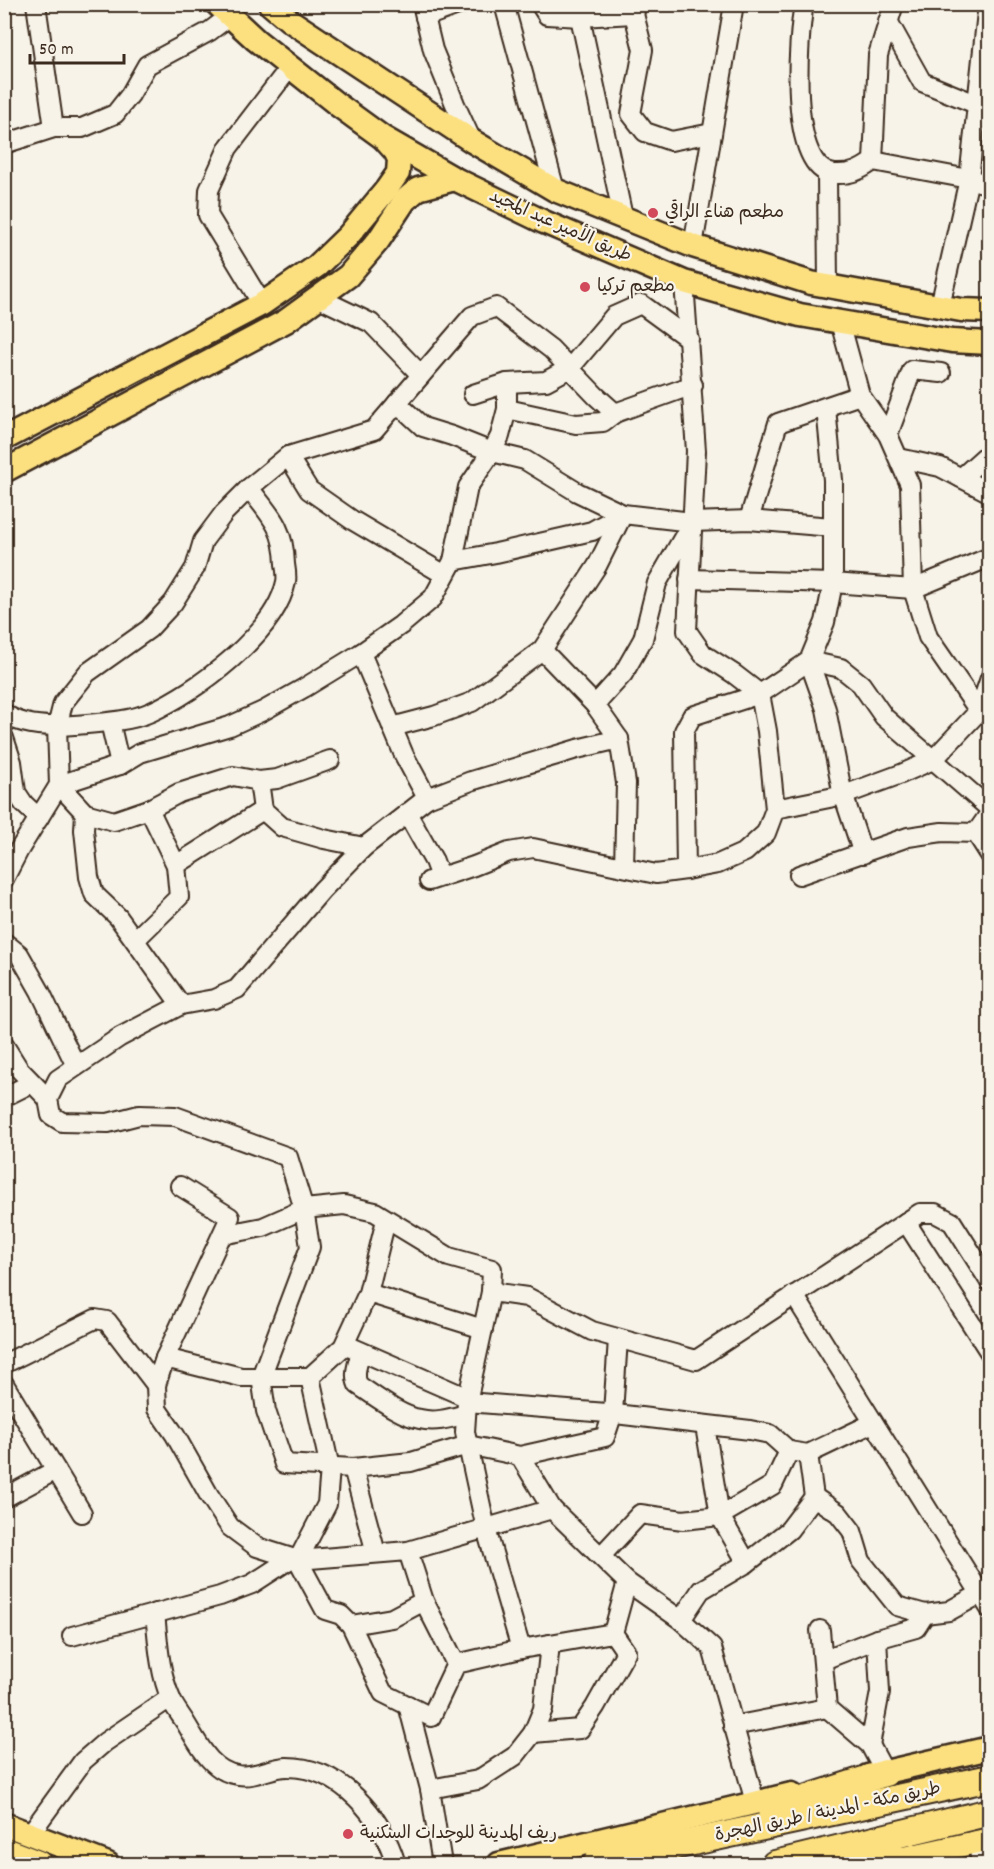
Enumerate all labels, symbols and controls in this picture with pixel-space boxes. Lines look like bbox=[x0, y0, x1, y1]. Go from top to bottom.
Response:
scale bar bbox=[30, 27, 124, 65]
text: 50 m bbox=[39, 38, 74, 63]
street label: طريق الأمير عبد المجيد bbox=[485, 182, 636, 270]
place label: مطعم هناء الراقي bbox=[665, 199, 784, 226]
marker: مطعم هناء الراقي bbox=[646, 206, 660, 220]
place label: مطعم تركيا bbox=[597, 275, 675, 300]
marker: مطعم تركيا bbox=[578, 280, 592, 294]
street label: طريق مكة - المدينة / طريق الهجرة bbox=[713, 1777, 943, 1849]
place label: ريف المدينة للوحدات السكنية bbox=[360, 1822, 557, 1847]
marker: ريف المدينة للوحدات السكنية bbox=[341, 1827, 355, 1841]

